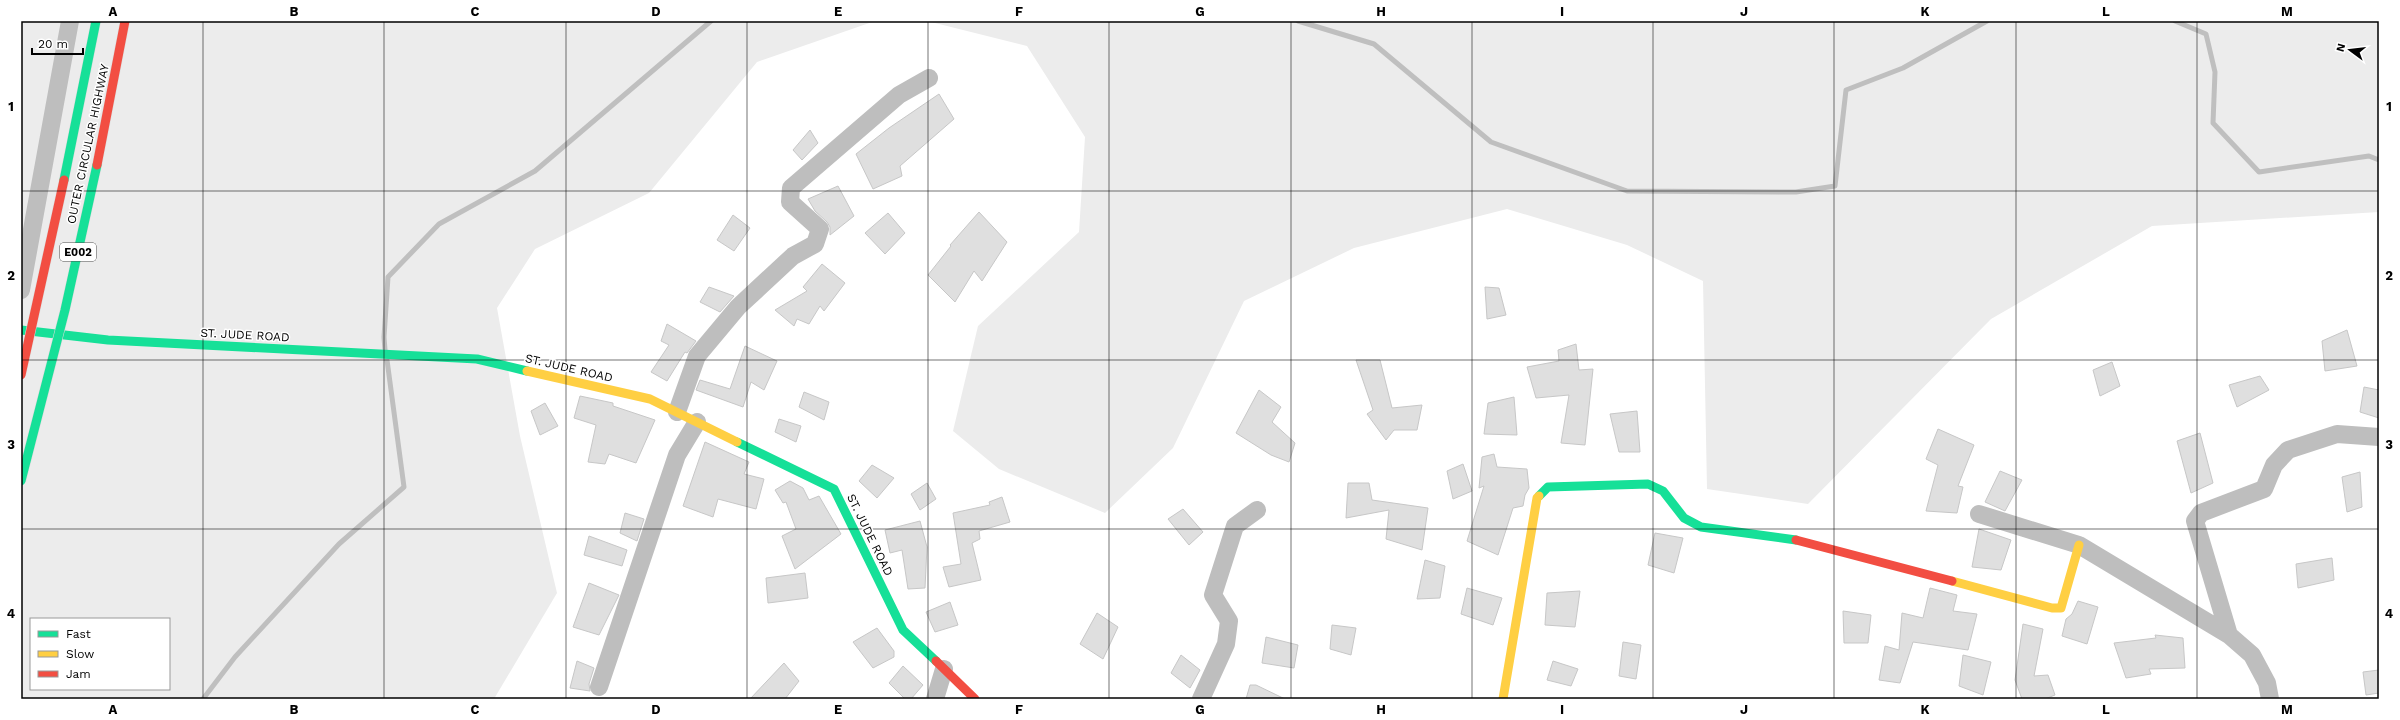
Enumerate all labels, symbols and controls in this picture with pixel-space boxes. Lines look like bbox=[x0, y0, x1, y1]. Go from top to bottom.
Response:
text: A bbox=[109, 4, 118, 19]
text: B bbox=[290, 4, 299, 19]
text: C bbox=[471, 4, 480, 19]
text: D bbox=[651, 4, 661, 19]
text: E bbox=[834, 4, 842, 19]
text: F bbox=[1015, 4, 1023, 19]
text: G bbox=[1195, 4, 1205, 19]
text: H bbox=[1376, 4, 1386, 19]
text: I bbox=[1560, 4, 1564, 19]
text: J bbox=[1740, 4, 1748, 19]
text: K bbox=[1920, 4, 1930, 19]
text: L bbox=[2102, 4, 2110, 19]
text: M bbox=[2281, 4, 2293, 19]
scale bar bbox=[32, 30, 83, 56]
north arrow bbox=[2330, 30, 2370, 70]
text: 20 m bbox=[38, 37, 68, 51]
text: N bbox=[2333, 42, 2348, 53]
street label: OUTER CIRCULAR HIGHWAY bbox=[64, 63, 112, 225]
text: 1 bbox=[8, 99, 14, 114]
text: 1 bbox=[2386, 99, 2392, 114]
road number: E002 bbox=[60, 243, 96, 261]
text: 2 bbox=[7, 268, 15, 283]
text: 2 bbox=[2385, 268, 2393, 283]
street label: ST. JUDE ROAD bbox=[200, 326, 290, 344]
street label: ST. JUDE ROAD bbox=[524, 351, 614, 385]
text: 3 bbox=[7, 437, 15, 452]
text: 3 bbox=[2385, 437, 2393, 452]
street label: ST. JUDE ROAD bbox=[844, 492, 896, 578]
text: 4 bbox=[7, 606, 16, 621]
text: 4 bbox=[2385, 606, 2394, 621]
legend bbox=[30, 618, 170, 690]
text: Fast bbox=[66, 627, 91, 641]
text: Slow bbox=[66, 647, 94, 661]
text: Jam bbox=[66, 667, 91, 681]
text: A bbox=[109, 702, 118, 717]
text: B bbox=[290, 702, 299, 717]
text: C bbox=[471, 702, 480, 717]
text: D bbox=[651, 702, 661, 717]
text: E bbox=[834, 702, 842, 717]
text: F bbox=[1015, 702, 1023, 717]
text: G bbox=[1195, 702, 1205, 717]
text: H bbox=[1376, 702, 1386, 717]
text: I bbox=[1560, 702, 1564, 717]
text: J bbox=[1740, 702, 1748, 717]
text: K bbox=[1920, 702, 1930, 717]
text: L bbox=[2102, 702, 2110, 717]
text: M bbox=[2281, 702, 2293, 717]

